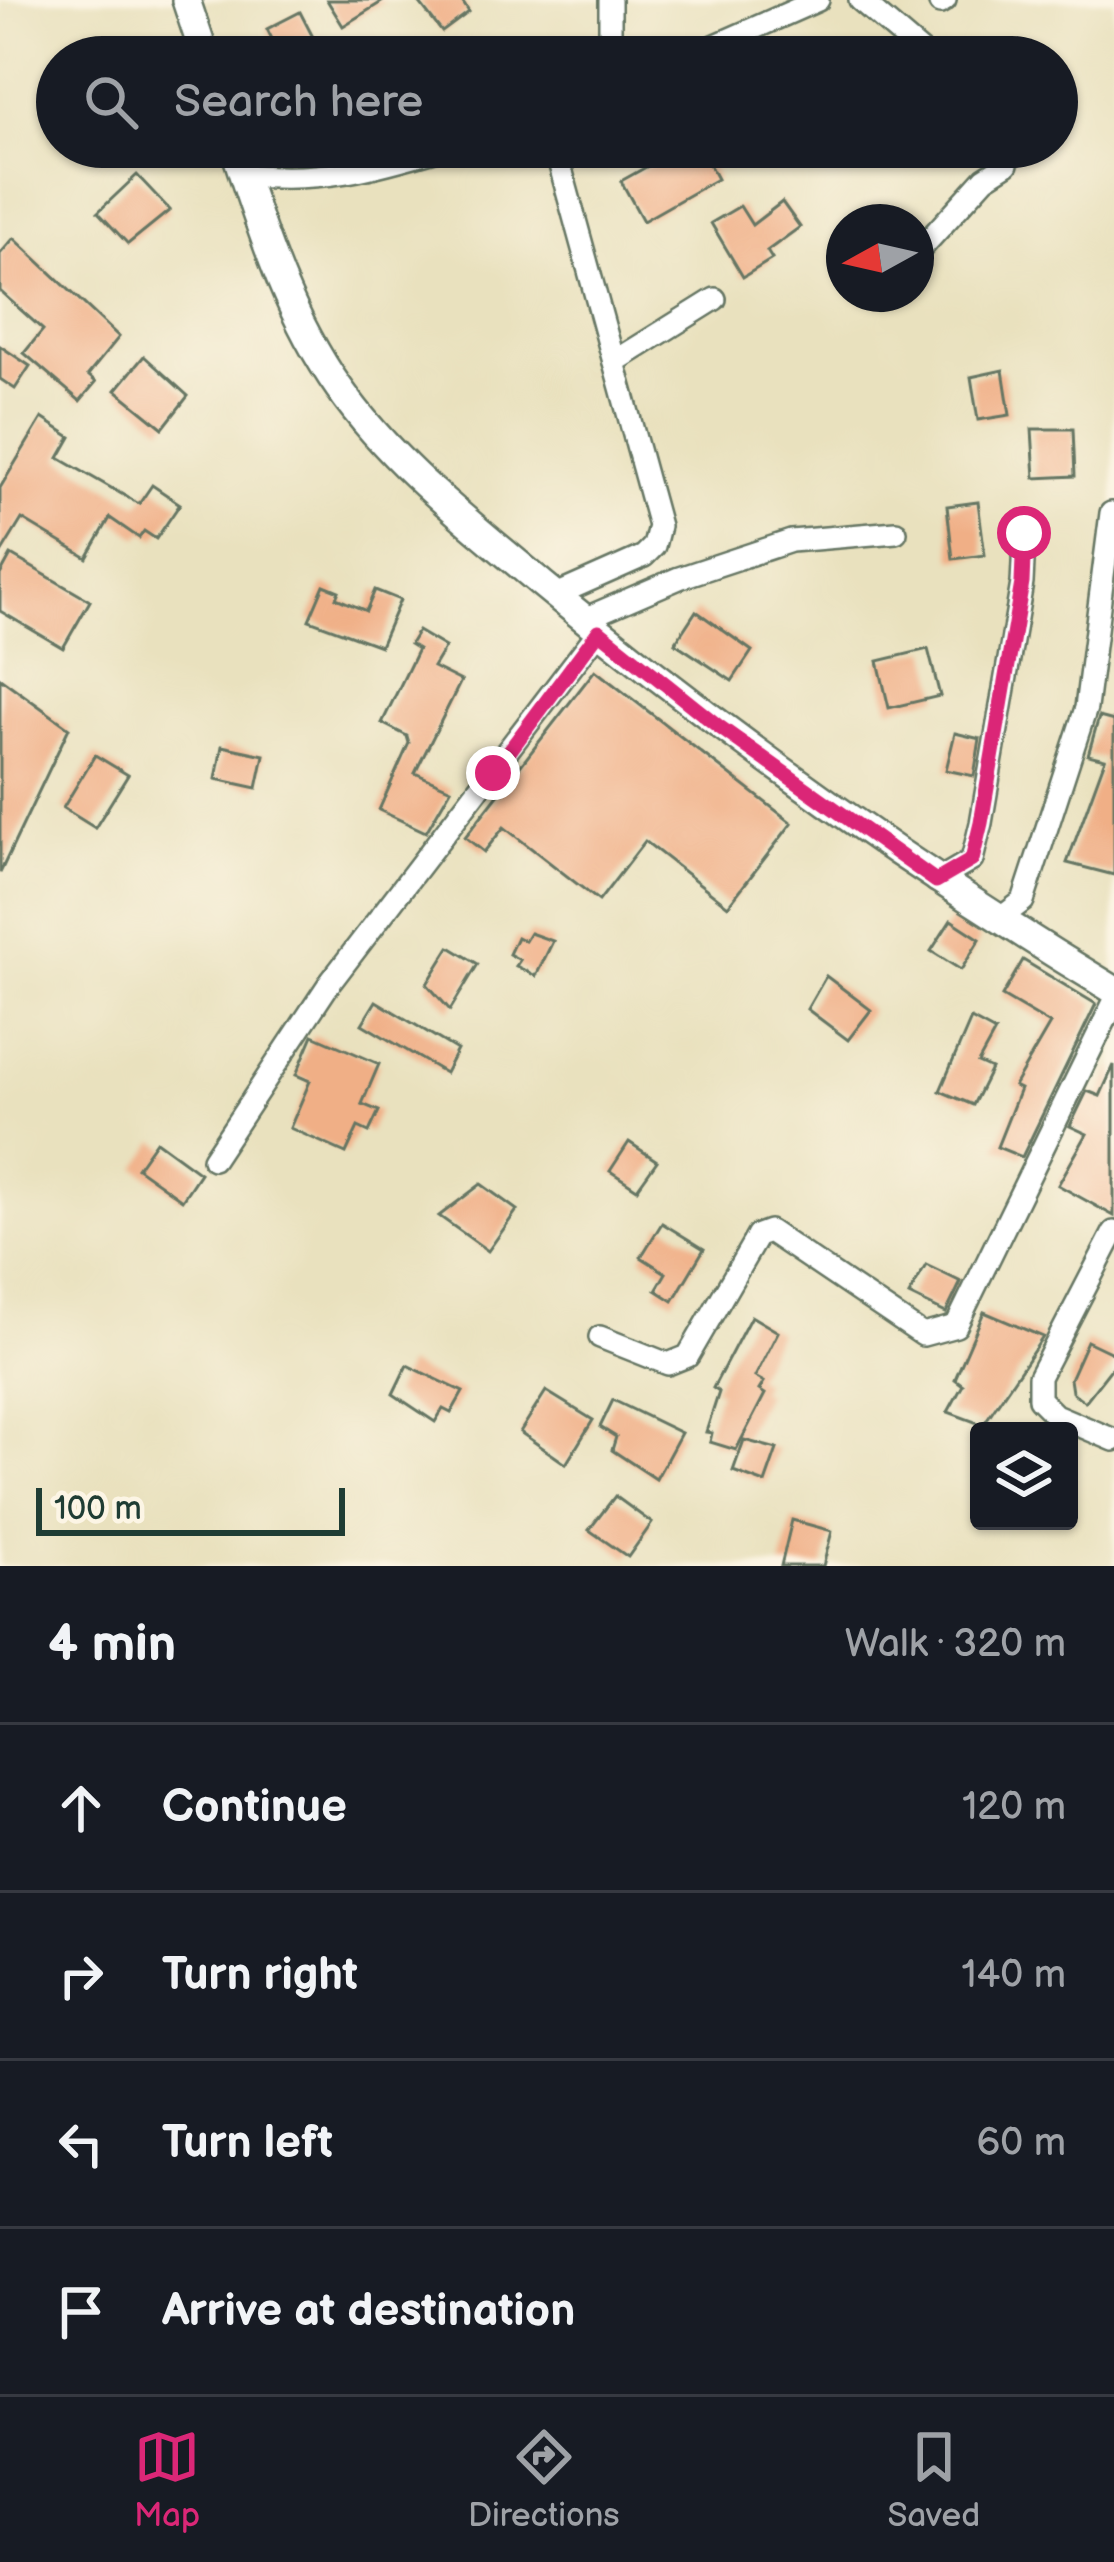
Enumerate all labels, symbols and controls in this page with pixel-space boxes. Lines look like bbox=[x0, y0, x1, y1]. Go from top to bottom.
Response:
search box bbox=[36, 36, 1078, 168]
icon: search bbox=[78, 69, 144, 135]
text: Search here bbox=[174, 75, 423, 130]
north arrow bbox=[826, 204, 934, 312]
route start bbox=[997, 506, 1051, 560]
route end bbox=[466, 746, 520, 800]
map controls bbox=[970, 1422, 1078, 1530]
button: layers bbox=[970, 1422, 1078, 1530]
scale bar bbox=[36, 1482, 345, 1535]
text: 100 m bbox=[54, 1489, 142, 1529]
text: 4 min bbox=[48, 1614, 176, 1675]
text: Walk · 320 m bbox=[845, 1621, 1066, 1668]
icon: ahead bbox=[48, 1775, 114, 1841]
text: Continue bbox=[162, 1780, 347, 1835]
text: 120 m bbox=[962, 1784, 1066, 1831]
icon: right bbox=[48, 1943, 114, 2009]
text: Turn right bbox=[162, 1948, 358, 2003]
text: 140 m bbox=[961, 1952, 1066, 1999]
icon: left bbox=[48, 2111, 114, 2177]
text: Turn left bbox=[162, 2116, 333, 2171]
text: 60 m bbox=[976, 2120, 1066, 2167]
icon: arrive bbox=[48, 2279, 114, 2345]
text: Arrive at destination bbox=[162, 2284, 575, 2339]
tab: Map bbox=[134, 2424, 200, 2536]
tab: Directions bbox=[468, 2424, 620, 2536]
tab: Saved bbox=[887, 2424, 980, 2536]

